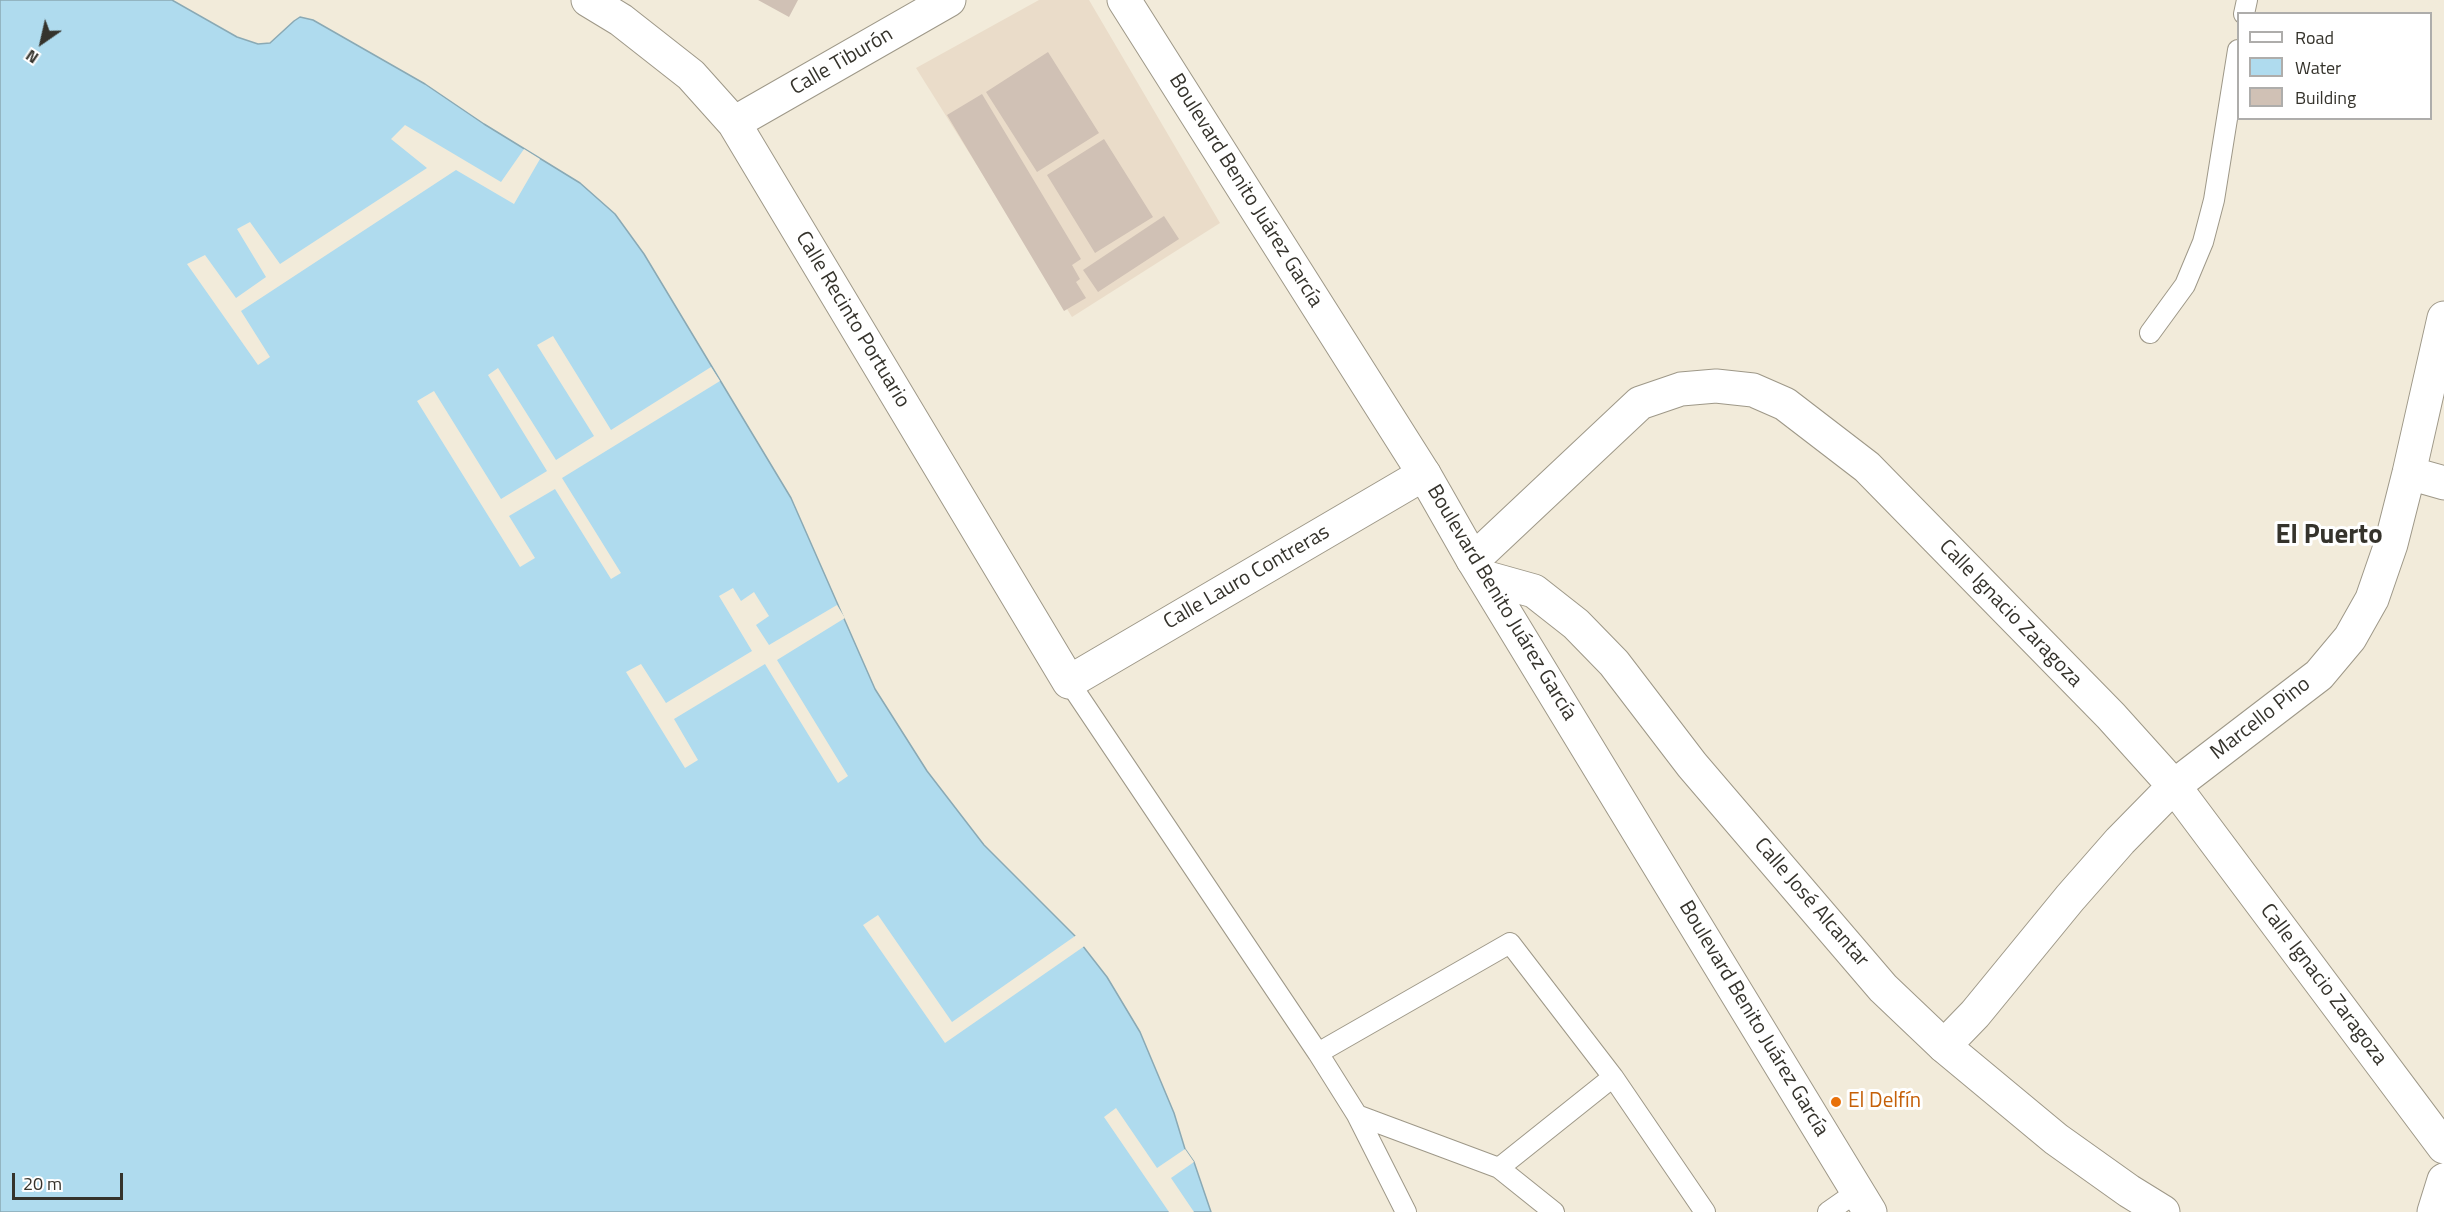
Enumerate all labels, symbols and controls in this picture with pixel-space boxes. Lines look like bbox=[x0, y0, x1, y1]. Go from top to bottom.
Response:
north arrow bbox=[12, 12, 72, 72]
legend bbox=[2237, 12, 2432, 120]
street label: Calle Tiburón bbox=[786, 23, 898, 101]
text: Road bbox=[2295, 24, 2334, 51]
text: N bbox=[21, 44, 43, 70]
text: Water bbox=[2295, 54, 2341, 81]
street label: Boulevard Benito Juárez García bbox=[1163, 70, 1327, 312]
text: Building bbox=[2295, 84, 2356, 111]
street label: Calle Recinto Portuario bbox=[789, 227, 915, 413]
street label: Boulevard Benito Juárez García bbox=[1421, 481, 1581, 725]
street label: Calle Lauro Contreras bbox=[1160, 520, 1334, 636]
district label: El Puerto bbox=[2275, 520, 2383, 552]
street label: Calle Ignacio Zaragoza bbox=[1933, 535, 2087, 693]
street label: Marcello Pino bbox=[2206, 672, 2316, 766]
street label: Calle José Alcantar bbox=[1748, 833, 1874, 973]
street label: Boulevard Benito Juárez García bbox=[1673, 897, 1833, 1141]
street label: Calle Ignacio Zaragoza bbox=[2254, 899, 2392, 1071]
place label: El Delfín bbox=[1848, 1089, 1921, 1115]
marker: El Delfín bbox=[1829, 1095, 1843, 1109]
scale bar bbox=[15, 1161, 126, 1199]
text: 20 m bbox=[23, 1170, 62, 1197]

